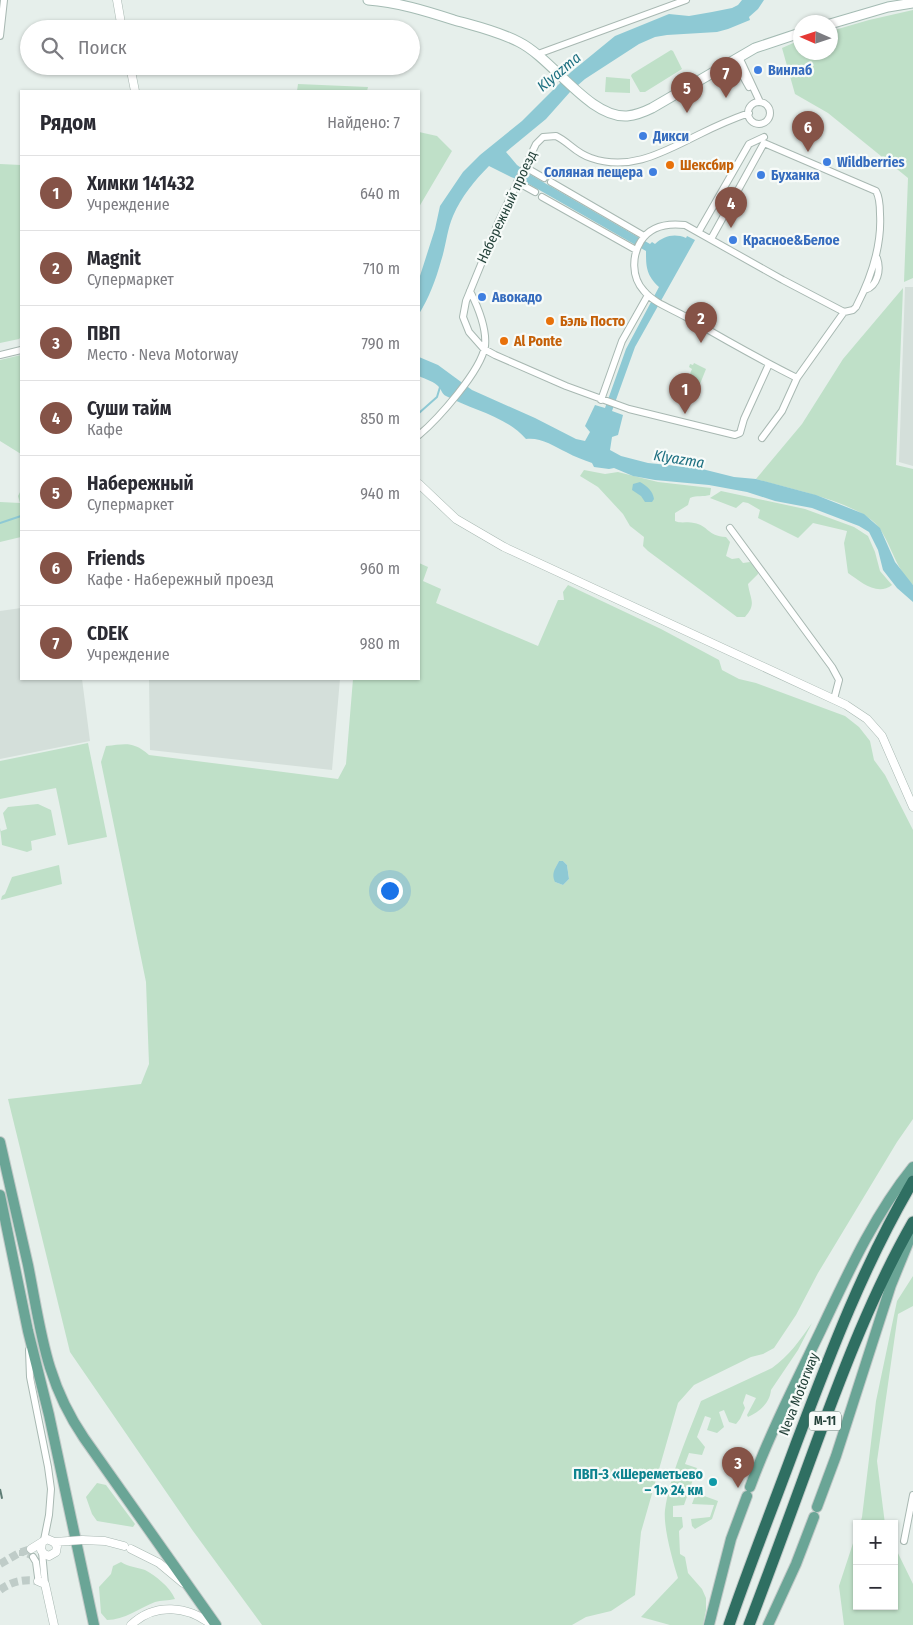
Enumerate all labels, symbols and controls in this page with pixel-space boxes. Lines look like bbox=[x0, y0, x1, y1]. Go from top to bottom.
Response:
north arrow bbox=[793, 15, 838, 60]
search box bbox=[20, 20, 420, 75]
icon: search bbox=[38, 34, 66, 62]
text: Поиск bbox=[78, 36, 127, 59]
water label: Klyazma bbox=[534, 48, 585, 95]
pin: 7 bbox=[710, 57, 742, 98]
place label: Винлаб bbox=[768, 62, 812, 79]
marker: Винлаб bbox=[752, 64, 764, 76]
pin: 5 bbox=[671, 72, 703, 113]
text: Рядом bbox=[40, 110, 96, 136]
pin: 6 bbox=[792, 111, 824, 152]
text: Найдено: 7 bbox=[327, 113, 400, 132]
place label: Дикси bbox=[652, 128, 689, 145]
marker: Дикси bbox=[637, 130, 649, 142]
street label: Набережный проезд bbox=[473, 148, 541, 266]
place label: Wildberries bbox=[837, 154, 905, 171]
marker: Wildberries bbox=[821, 156, 833, 168]
place label: Шексбир bbox=[680, 157, 734, 174]
marker: Шексбир bbox=[664, 159, 676, 171]
place label: Соляная пещера bbox=[544, 164, 643, 181]
marker: Соляная пещера bbox=[647, 166, 659, 178]
place label: Буханка bbox=[771, 167, 820, 184]
marker: Буханка bbox=[755, 169, 767, 181]
text: Химки 141432 bbox=[87, 172, 194, 195]
text: 1 bbox=[53, 184, 59, 203]
text: 640 m bbox=[360, 184, 400, 203]
pin: 4 bbox=[715, 187, 747, 228]
text: Учреждение bbox=[87, 195, 170, 214]
place label: Красное&Белое bbox=[743, 232, 840, 249]
marker: Красное&Белое bbox=[727, 234, 739, 246]
text: Magnit bbox=[87, 247, 141, 270]
text: 2 bbox=[52, 259, 60, 278]
text: 710 m bbox=[363, 259, 400, 278]
text: Супермаркет bbox=[87, 270, 174, 289]
place label: Авокадо bbox=[491, 289, 543, 306]
marker: Авокадо bbox=[476, 291, 488, 303]
pin: 2 bbox=[685, 302, 717, 343]
place label: Бэль Посто bbox=[560, 313, 626, 330]
marker: Бэль Посто bbox=[544, 315, 556, 327]
text: ПВП bbox=[87, 322, 120, 345]
place label: Al Ponte bbox=[513, 333, 562, 350]
text: 3 bbox=[52, 334, 60, 353]
text: 790 m bbox=[362, 334, 400, 353]
marker: Al Ponte bbox=[498, 335, 510, 347]
text: Место · Neva Motorway bbox=[87, 345, 238, 364]
pin: 1 bbox=[669, 373, 701, 414]
text: Суши тайм bbox=[87, 397, 171, 420]
text: 4 bbox=[52, 409, 60, 428]
text: 850 m bbox=[360, 409, 400, 428]
text: Кафе bbox=[87, 420, 123, 439]
water label: Klyazma bbox=[652, 446, 706, 472]
text: Набережный bbox=[87, 472, 194, 495]
text: 5 bbox=[52, 484, 60, 503]
text: 940 m bbox=[360, 484, 400, 503]
text: Супермаркет bbox=[87, 495, 174, 514]
text: Friends bbox=[87, 547, 145, 570]
text: 6 bbox=[52, 559, 60, 578]
text: 960 m bbox=[360, 559, 400, 578]
text: Кафе · Набережный проезд bbox=[87, 570, 274, 589]
text: CDEK bbox=[87, 622, 128, 645]
text: 7 bbox=[53, 634, 59, 653]
text: 980 m bbox=[360, 634, 400, 653]
text: Учреждение bbox=[87, 645, 170, 664]
your location bbox=[377, 878, 403, 904]
street label: Neva Motorway bbox=[775, 1349, 823, 1438]
road number: М-11 bbox=[809, 1412, 841, 1430]
pin: 3 bbox=[722, 1447, 754, 1488]
place label: ПВП-3 «Шереметьево – 1» 24 км bbox=[573, 1466, 704, 1499]
marker: ПВП-3 «Шереметьево – 1» 24 км bbox=[707, 1476, 719, 1488]
map controls bbox=[853, 1520, 898, 1610]
button: + bbox=[853, 1520, 898, 1565]
button: − bbox=[853, 1565, 898, 1610]

